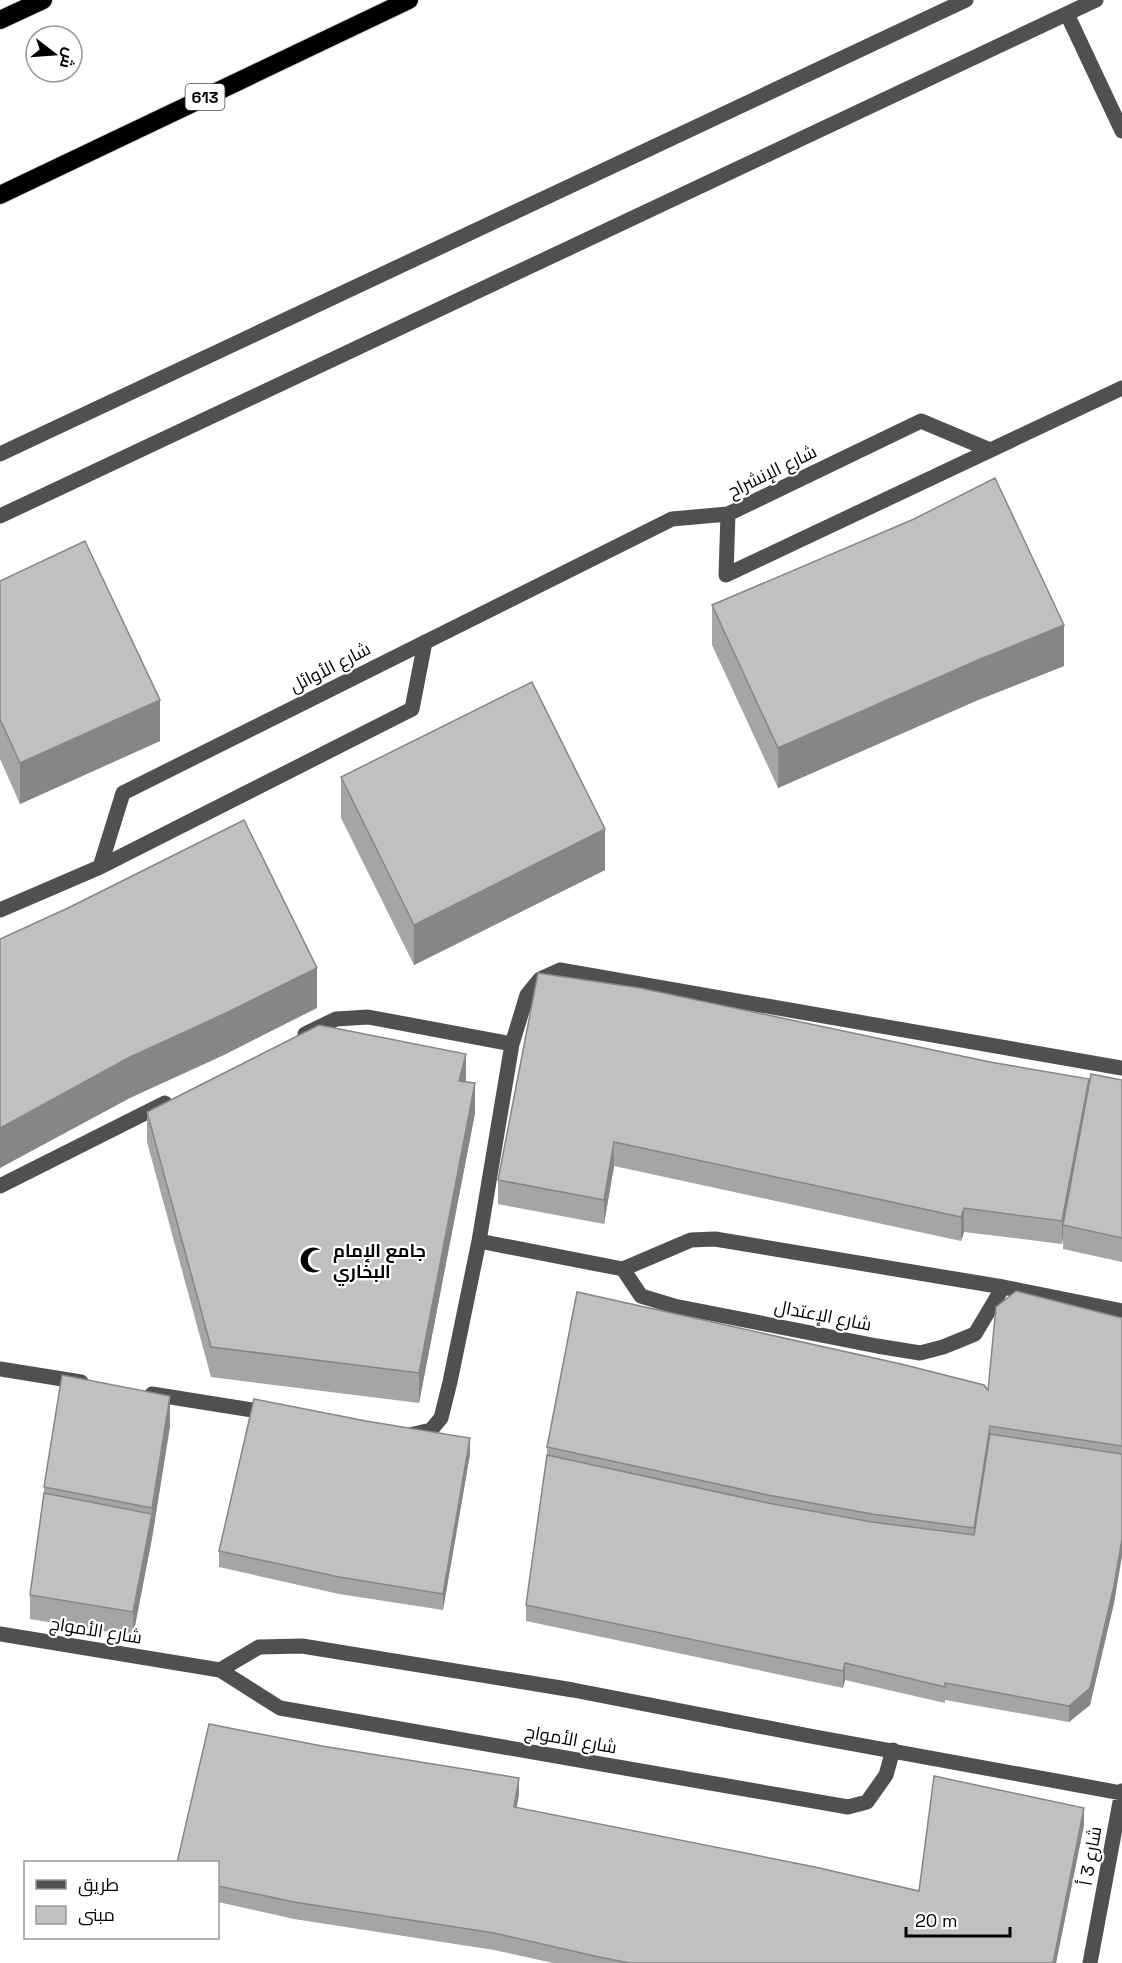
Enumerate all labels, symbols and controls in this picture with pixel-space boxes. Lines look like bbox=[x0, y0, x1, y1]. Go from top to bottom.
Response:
north arrow bbox=[24, 24, 84, 84]
text: ش bbox=[55, 45, 81, 71]
road number: 613 bbox=[186, 84, 224, 110]
street label: شارع الإنشراح bbox=[724, 439, 821, 503]
street label: شارع الأوائل bbox=[286, 637, 375, 698]
place label: جامع الإمام البخاري bbox=[333, 1239, 426, 1286]
mosque icon: جامع الإمام البخاري bbox=[298, 1245, 328, 1275]
street label: شارع الإعتدال bbox=[772, 1294, 873, 1337]
street label: شارع الأمواج bbox=[48, 1611, 144, 1650]
street label: شارع الأمواج bbox=[523, 1720, 619, 1759]
street label: شارع 3 أ bbox=[1073, 1825, 1108, 1888]
legend bbox=[24, 1861, 219, 1939]
text: طريق bbox=[78, 1873, 119, 1897]
scale bar bbox=[906, 1900, 1010, 1938]
text: مبنى bbox=[78, 1903, 115, 1926]
text: 20 m bbox=[915, 1909, 958, 1932]

